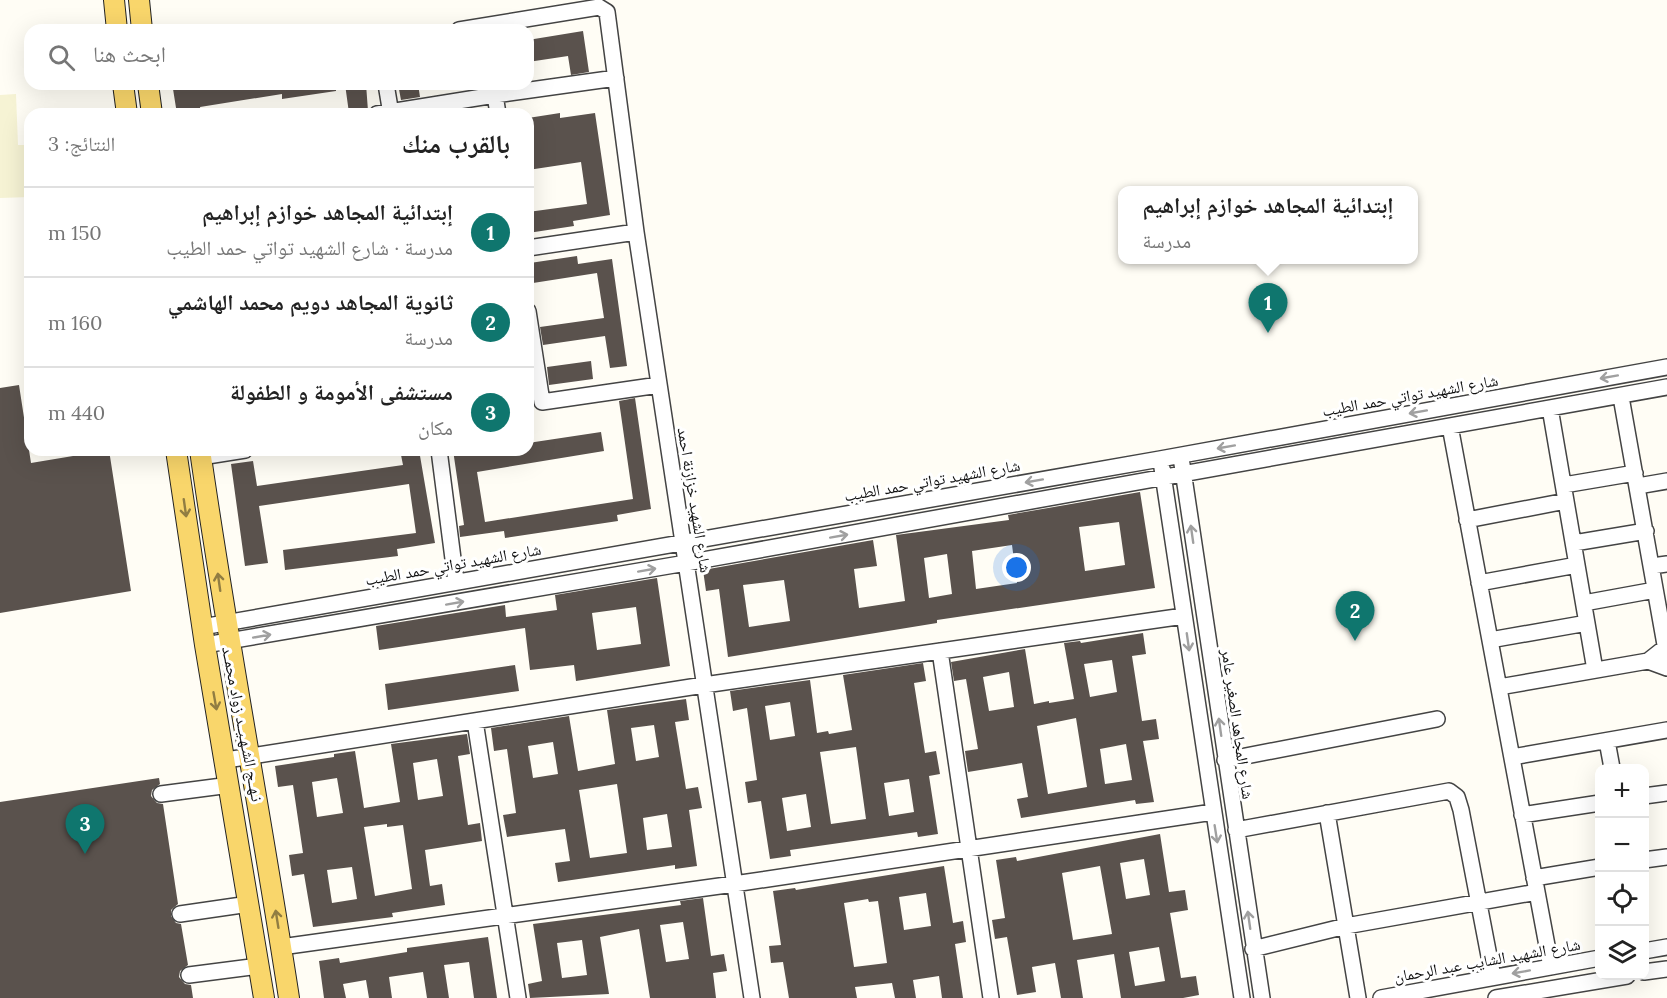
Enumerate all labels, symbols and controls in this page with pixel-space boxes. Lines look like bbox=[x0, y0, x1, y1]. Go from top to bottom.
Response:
search box bbox=[24, 24, 534, 90]
text: ابحث هنا bbox=[93, 40, 166, 68]
icon: search bbox=[45, 41, 78, 74]
text: بالقرب منك bbox=[402, 127, 510, 160]
text: النتائج: 3 bbox=[48, 131, 115, 156]
popup bbox=[1118, 186, 1418, 264]
text: إبتدائية المجاهد خوازم إبراهيم bbox=[1143, 191, 1393, 219]
text: إبتدائية المجاهد خوازم إبراهيم bbox=[202, 198, 453, 226]
text: 150 m bbox=[48, 220, 102, 245]
text: 1 bbox=[486, 220, 495, 245]
text: مدرسة bbox=[1143, 228, 1191, 253]
text: مدرسة · شارع الشهيد تواتي حمد الطيب bbox=[166, 235, 453, 260]
pin: 1 bbox=[1248, 284, 1288, 333]
text: ثانوية المجاهد دويم محمد الهاشمي bbox=[168, 288, 453, 316]
text: 160 m bbox=[48, 310, 102, 335]
text: 2 bbox=[485, 310, 496, 335]
text: مدرسة bbox=[404, 325, 453, 350]
street label: شارع الشهيد تواتي حمد الطيب bbox=[1321, 370, 1500, 423]
one-way arrow bbox=[1600, 372, 1620, 383]
text: مستشفى الأمومة و الطفولة bbox=[230, 378, 453, 406]
text: 440 m bbox=[48, 400, 105, 425]
text: 3 bbox=[485, 400, 496, 425]
one-way arrow bbox=[1408, 407, 1428, 418]
text: مكان bbox=[418, 415, 453, 440]
street label: شارع الشهيد خزازنة احمد bbox=[673, 426, 716, 574]
one-way arrow bbox=[1216, 442, 1236, 453]
street label: شارع الشهيد تواتي حمد الطيب bbox=[843, 455, 1022, 508]
one-way arrow bbox=[1024, 476, 1044, 487]
one-way arrow bbox=[179, 497, 190, 517]
one-way arrow bbox=[1186, 524, 1197, 544]
one-way arrow bbox=[828, 530, 848, 541]
street label: شارع الشهيد تواتي حمد الطيب bbox=[364, 539, 543, 592]
your location bbox=[1002, 553, 1031, 582]
one-way arrow bbox=[636, 564, 656, 575]
one-way arrow bbox=[214, 573, 225, 593]
pin: 2 bbox=[1336, 592, 1374, 641]
one-way arrow bbox=[444, 597, 464, 608]
one-way arrow bbox=[252, 630, 272, 641]
one-way arrow bbox=[1182, 631, 1193, 651]
street label: نـهــج الشـهـيــد زواد محمــد bbox=[217, 645, 268, 803]
street label: شارع المجاهد الصغير عامر bbox=[1216, 647, 1258, 801]
one-way arrow bbox=[210, 690, 221, 710]
one-way arrow bbox=[1215, 717, 1226, 737]
map controls bbox=[1595, 764, 1649, 980]
button: + bbox=[1595, 764, 1649, 818]
pin: 3 bbox=[66, 804, 104, 854]
button: − bbox=[1595, 818, 1649, 872]
one-way arrow bbox=[1211, 824, 1222, 844]
button: locate bbox=[1595, 872, 1649, 926]
one-way arrow bbox=[271, 910, 282, 930]
one-way arrow bbox=[1244, 910, 1255, 930]
button: layers bbox=[1595, 926, 1649, 980]
street label: شارع الشهيد الشايب عبد الرحمان bbox=[1392, 934, 1582, 987]
one-way arrow bbox=[1512, 967, 1531, 978]

